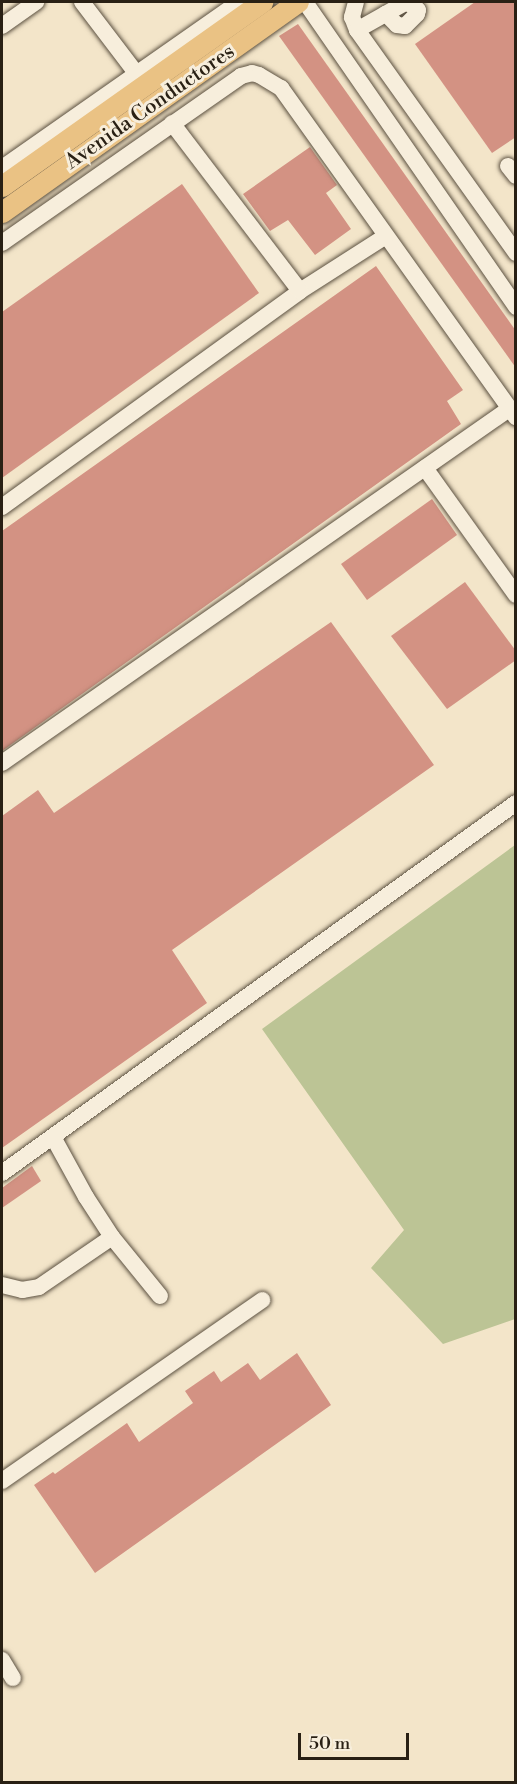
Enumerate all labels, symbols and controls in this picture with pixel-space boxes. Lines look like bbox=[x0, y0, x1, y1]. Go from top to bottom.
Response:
street label: Avenida Conductores bbox=[60, 39, 240, 175]
scale bar bbox=[301, 1721, 412, 1759]
text: 50 m bbox=[309, 1732, 350, 1755]

